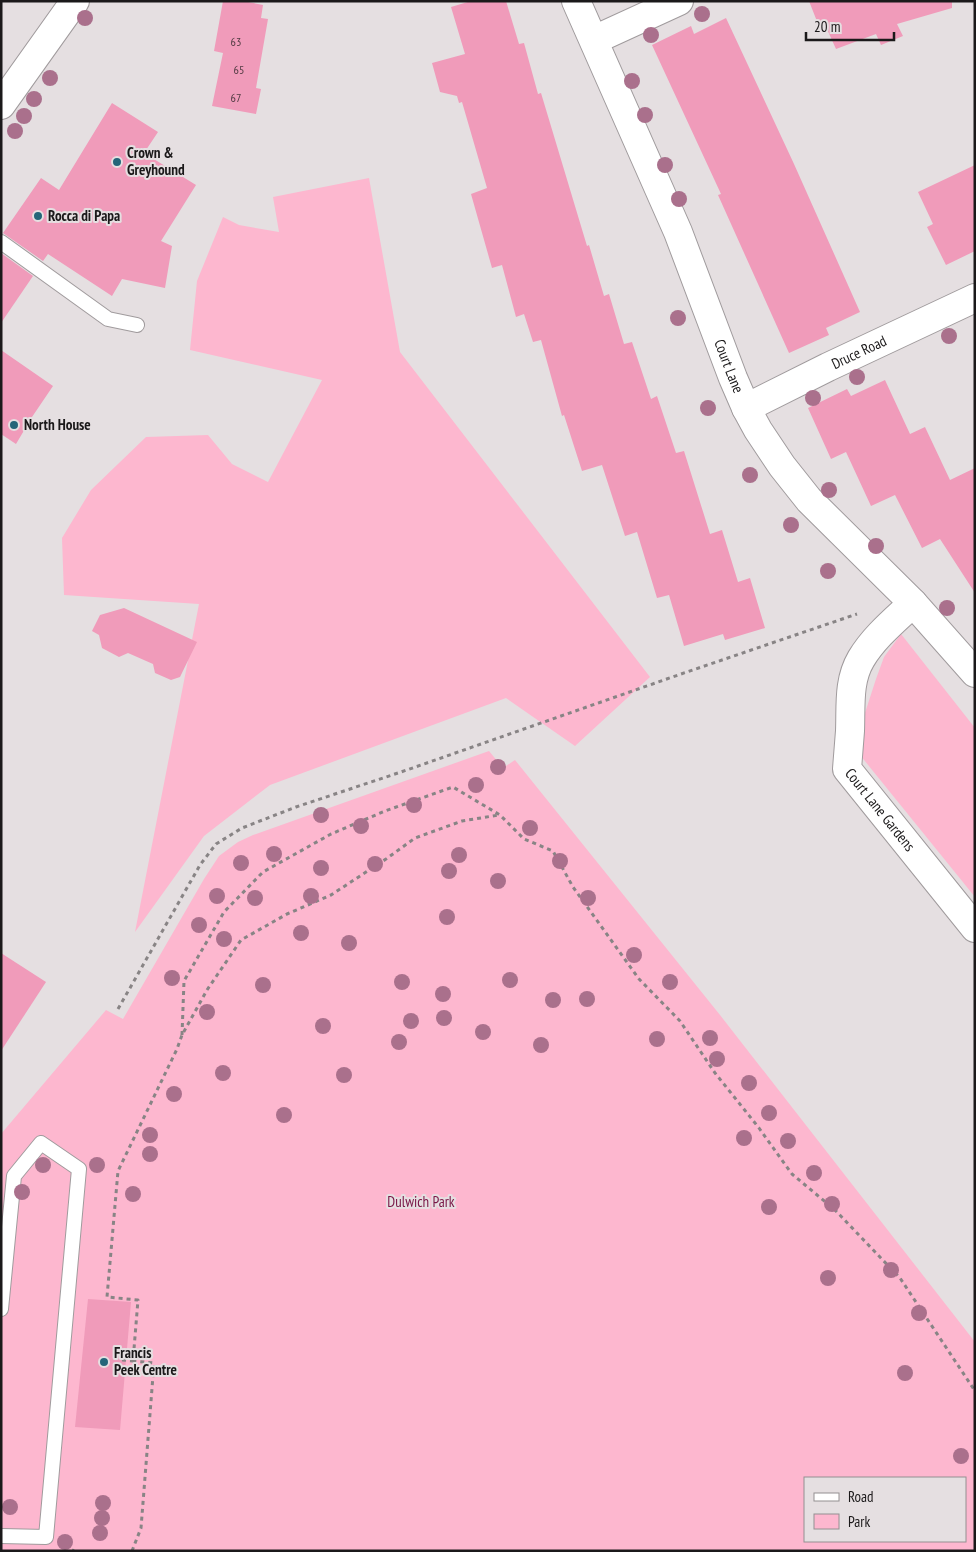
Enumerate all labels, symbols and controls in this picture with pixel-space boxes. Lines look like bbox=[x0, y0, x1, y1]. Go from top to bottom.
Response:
scale bar bbox=[806, 10, 894, 42]
text: 20 m bbox=[814, 17, 840, 36]
house number: 63 bbox=[231, 34, 241, 49]
house number: 65 bbox=[234, 62, 244, 77]
house number: 67 bbox=[231, 90, 241, 105]
place label: Crown & Greyhound bbox=[127, 143, 185, 179]
marker: Crown & Greyhound bbox=[111, 156, 123, 168]
place label: Rocca di Papa bbox=[48, 206, 120, 225]
marker: Rocca di Papa bbox=[32, 210, 44, 222]
street label: Druce Road bbox=[828, 331, 889, 373]
street label: Court Lane bbox=[710, 336, 748, 396]
place label: North House bbox=[24, 415, 91, 434]
marker: North House bbox=[8, 419, 20, 431]
street label: Court Lane Gardens bbox=[841, 764, 919, 855]
park label: Dulwich Park bbox=[387, 1192, 455, 1211]
place label: Francis Peek Centre bbox=[114, 1343, 177, 1379]
marker: Francis Peek Centre bbox=[98, 1356, 110, 1368]
legend bbox=[804, 1477, 966, 1542]
text: Road bbox=[848, 1487, 874, 1506]
text: Park bbox=[848, 1512, 870, 1531]

